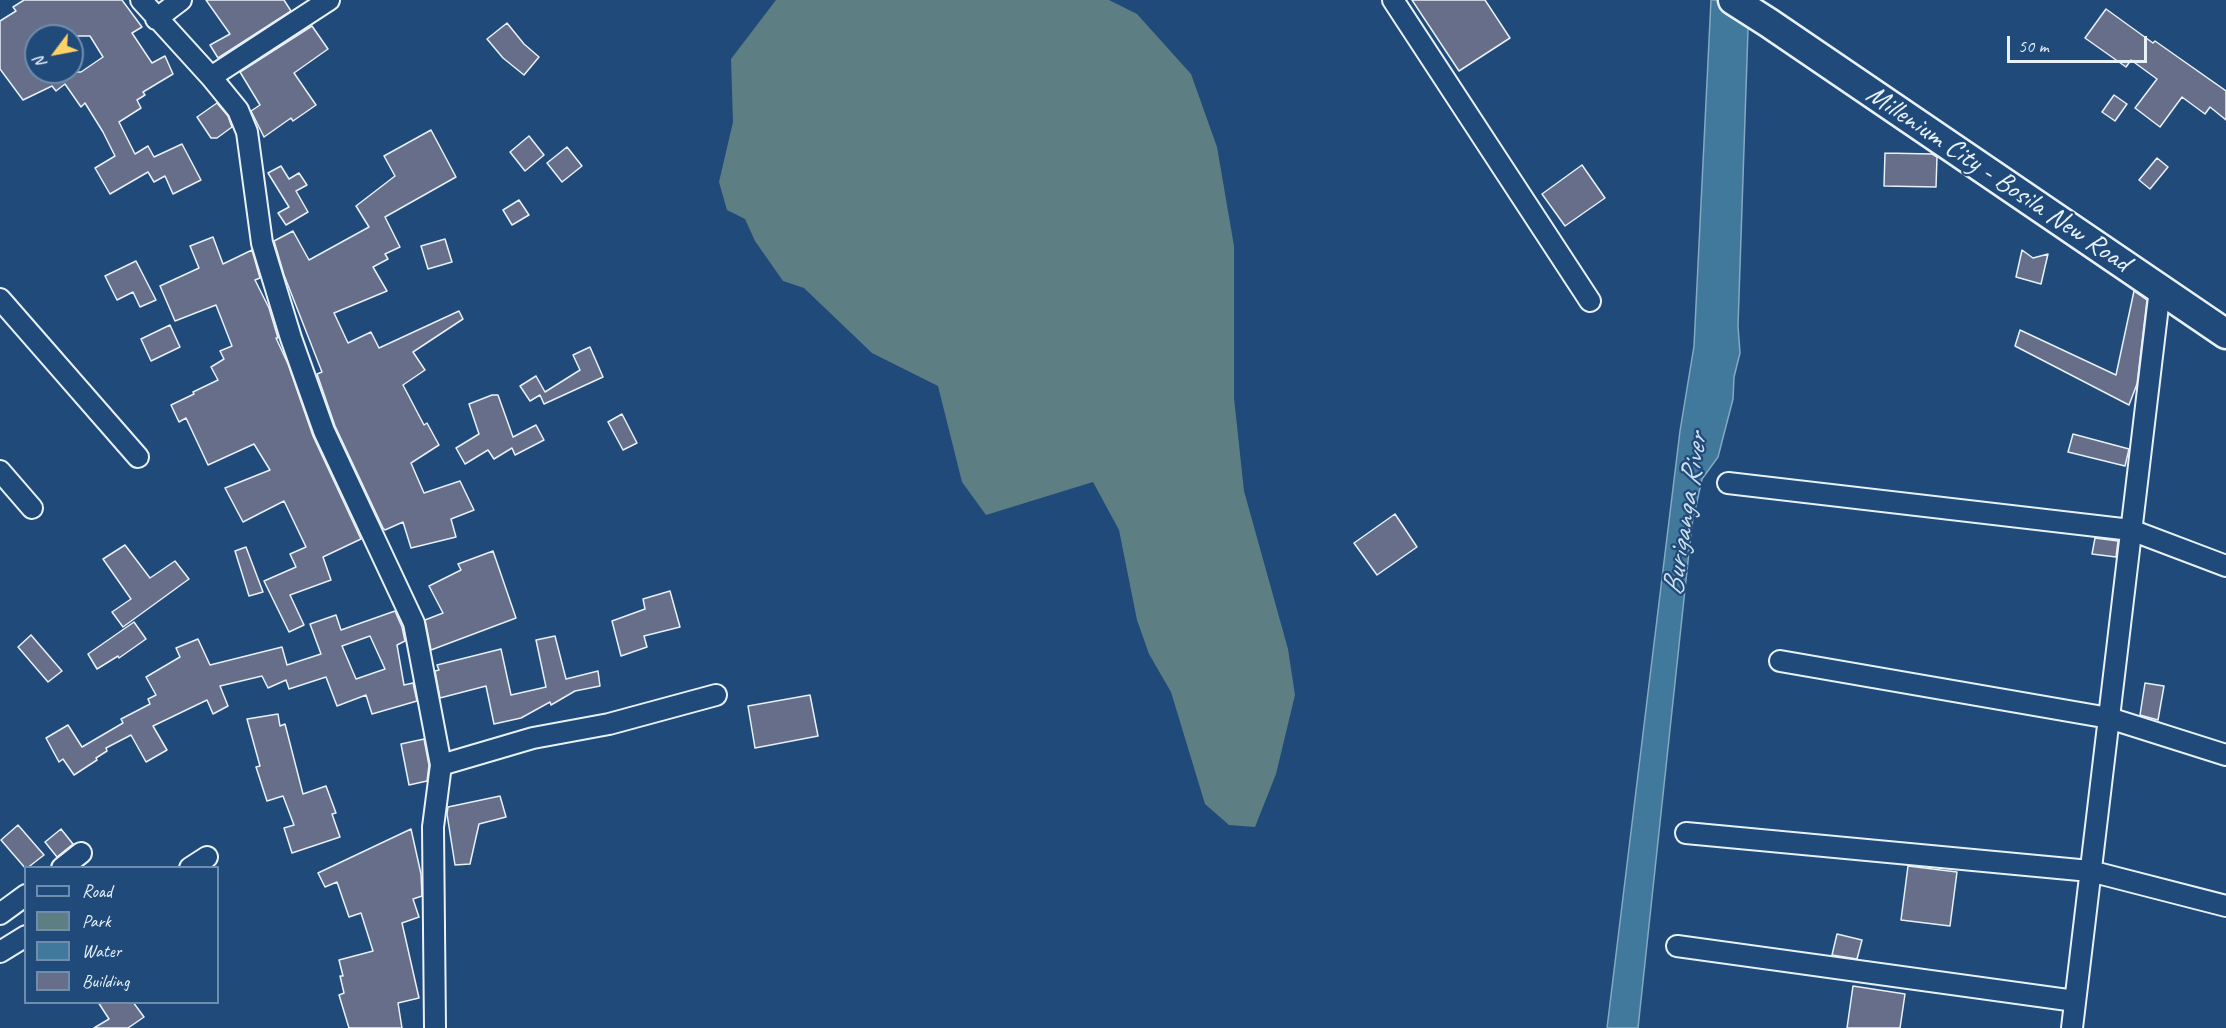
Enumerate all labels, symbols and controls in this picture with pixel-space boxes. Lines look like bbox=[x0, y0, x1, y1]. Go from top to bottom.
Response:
north arrow bbox=[24, 24, 84, 84]
scale bar bbox=[2010, 24, 2150, 62]
text: 50 m bbox=[2018, 35, 2049, 57]
text: N bbox=[29, 53, 52, 72]
street label: Millenium City - Bosila New Road bbox=[1860, 78, 2136, 280]
water label: Buriganga River bbox=[1655, 432, 1717, 598]
legend bbox=[24, 866, 219, 1004]
text: Road bbox=[82, 880, 112, 902]
text: Park bbox=[82, 910, 111, 932]
text: Water bbox=[82, 940, 121, 962]
text: Building bbox=[82, 970, 129, 992]

